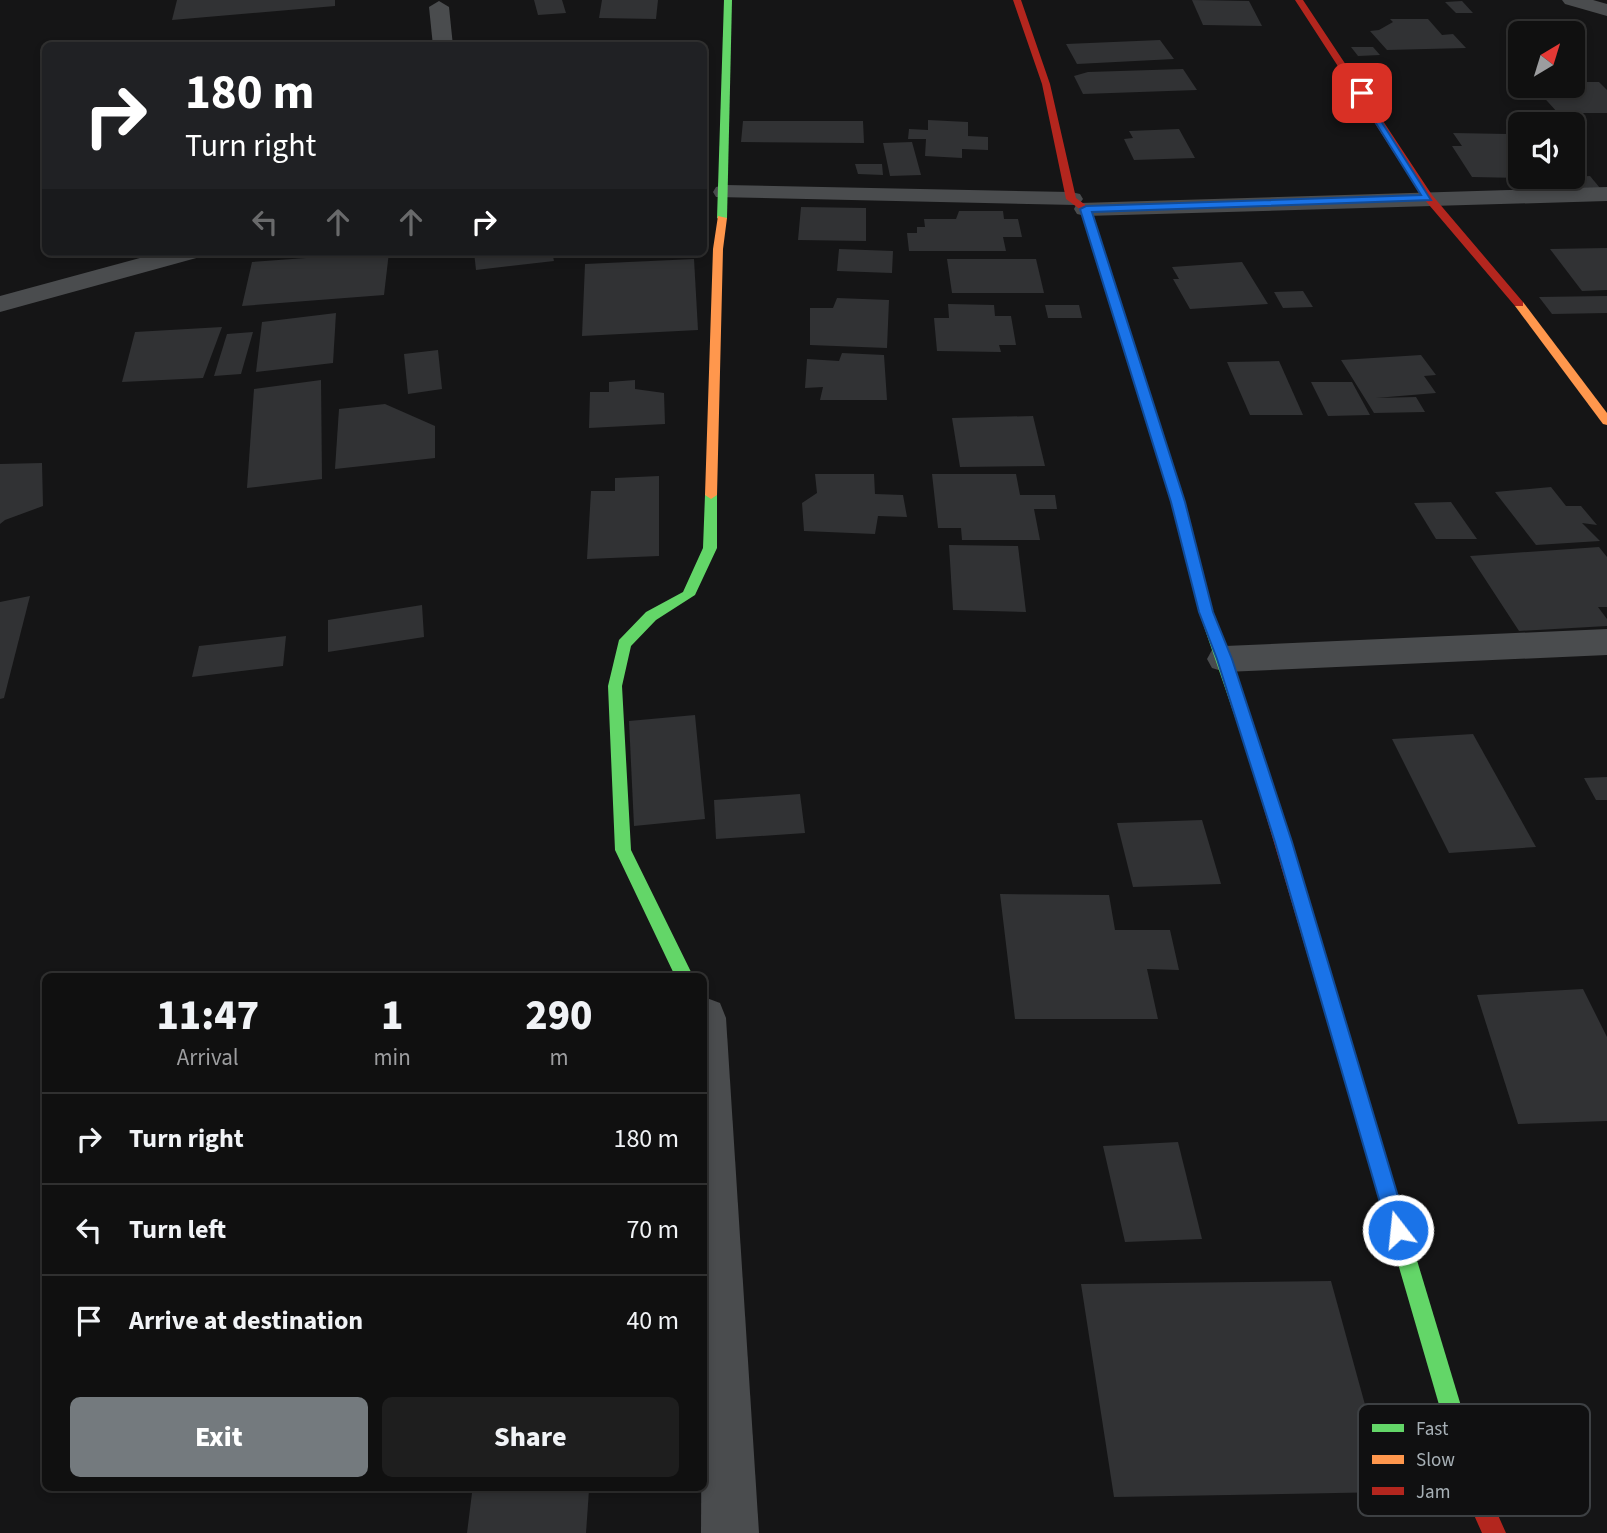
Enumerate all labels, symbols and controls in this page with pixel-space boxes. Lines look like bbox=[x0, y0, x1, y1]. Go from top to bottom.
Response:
north arrow bbox=[1508, 21, 1586, 98]
map controls bbox=[1508, 21, 1585, 189]
text: 180 m bbox=[185, 58, 314, 128]
pin bbox=[1332, 63, 1392, 123]
icon: right bbox=[70, 70, 161, 161]
icon: arrive bbox=[1343, 74, 1381, 112]
button: sound bbox=[1508, 112, 1585, 189]
text: Turn right bbox=[185, 123, 316, 169]
icon: left bbox=[246, 203, 284, 241]
icon: ahead bbox=[319, 203, 357, 241]
icon: ahead bbox=[392, 203, 430, 241]
icon: right bbox=[465, 203, 503, 241]
text: 11:47 bbox=[156, 986, 259, 1046]
text: 1 bbox=[381, 986, 403, 1046]
text: 290 bbox=[525, 986, 593, 1046]
text: Arrival bbox=[177, 1041, 239, 1074]
text: min bbox=[374, 1041, 411, 1074]
text: m bbox=[549, 1041, 568, 1074]
icon: right bbox=[70, 1120, 108, 1158]
text: Turn right bbox=[129, 1120, 244, 1157]
text: 180 m bbox=[613, 1120, 679, 1157]
position arrow bbox=[1361, 1193, 1435, 1267]
icon: left bbox=[70, 1211, 108, 1249]
text: Turn left bbox=[129, 1211, 226, 1248]
text: 70 m bbox=[626, 1211, 679, 1248]
icon: arrive bbox=[70, 1302, 108, 1340]
text: Arrive at destination bbox=[129, 1302, 363, 1339]
text: 40 m bbox=[626, 1302, 679, 1339]
button: Exit bbox=[70, 1397, 368, 1477]
button: Share bbox=[382, 1397, 679, 1477]
legend bbox=[1358, 1404, 1590, 1516]
text: Fast bbox=[1416, 1416, 1449, 1443]
text: Slow bbox=[1416, 1447, 1455, 1474]
text: Jam bbox=[1416, 1479, 1450, 1506]

